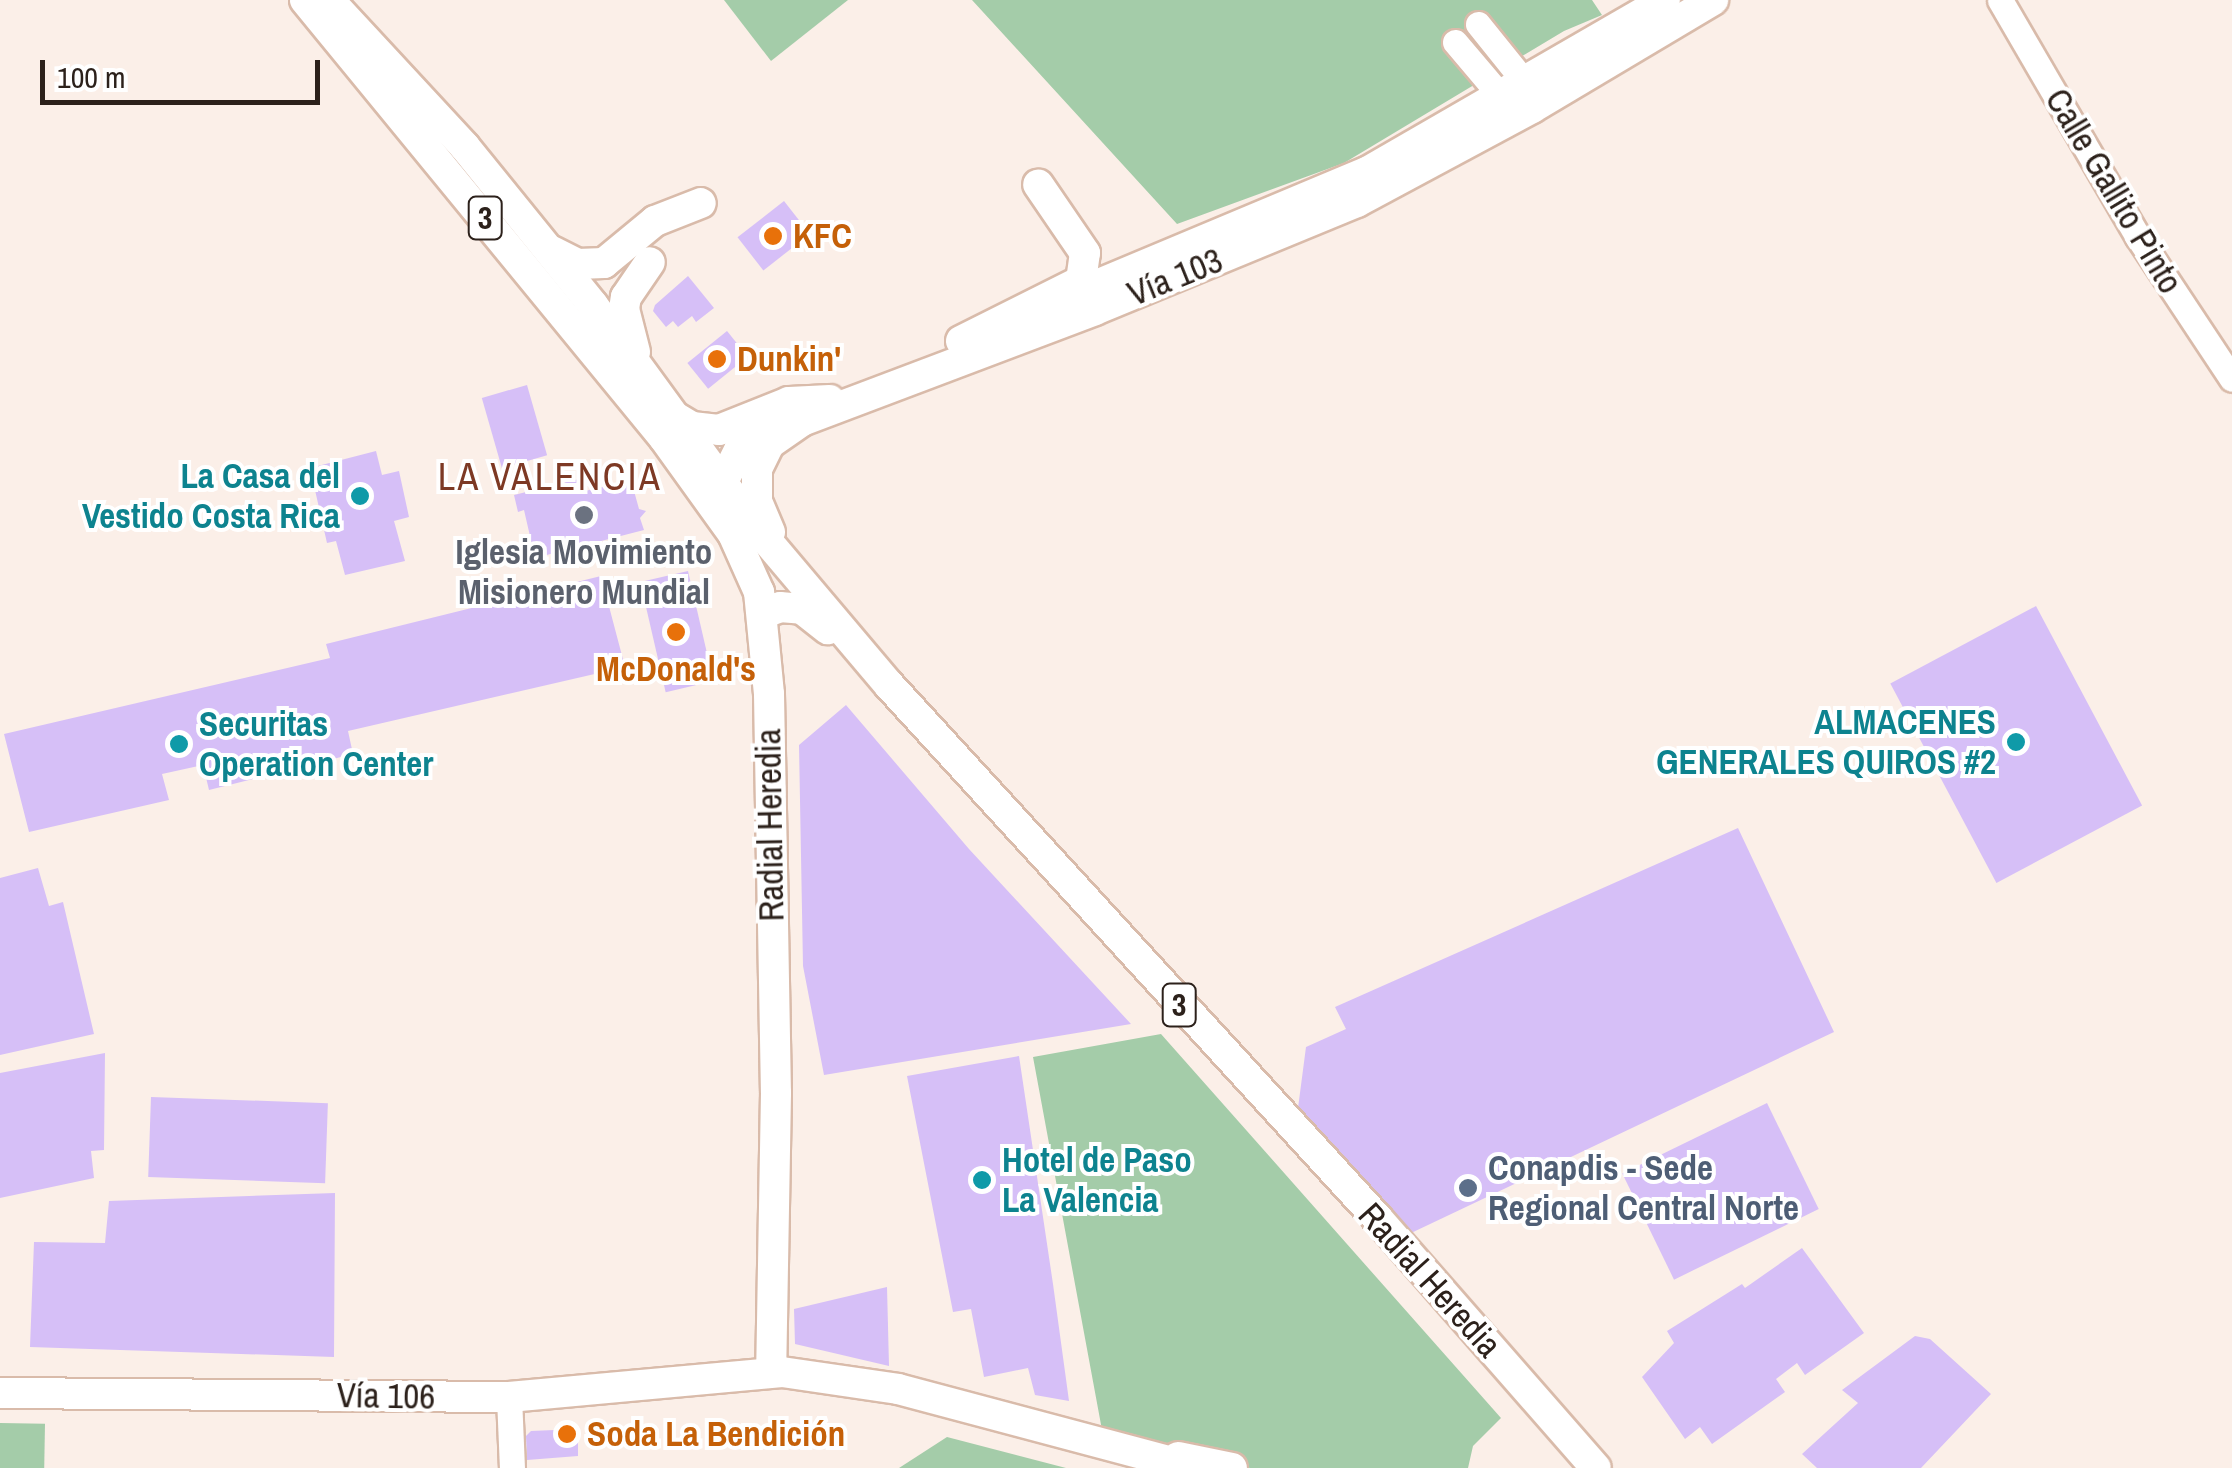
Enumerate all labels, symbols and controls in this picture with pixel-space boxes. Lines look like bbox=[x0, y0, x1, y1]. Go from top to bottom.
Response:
scale bar bbox=[45, 40, 325, 102]
text: 100 m bbox=[57, 57, 125, 97]
street label: Calle Gallito Pinto bbox=[2036, 81, 2192, 301]
road number: 3 bbox=[468, 191, 502, 245]
place label: KFC bbox=[793, 215, 852, 257]
marker: KFC bbox=[762, 225, 784, 247]
street label: Vía 103 bbox=[1121, 239, 1229, 315]
place label: Dunkin' bbox=[737, 338, 841, 380]
marker: Dunkin' bbox=[706, 348, 728, 370]
district label: LA VALENCIA bbox=[437, 454, 663, 500]
place label: La Casa del Vestido Costa Rica bbox=[82, 455, 340, 537]
marker: La Casa del Vestido Costa Rica bbox=[349, 485, 371, 507]
marker: Iglesia Movimiento Misionero Mundial bbox=[573, 504, 595, 526]
place label: Iglesia Movimiento Misionero Mundial bbox=[456, 531, 712, 613]
marker: McDonald's bbox=[665, 621, 687, 643]
place label: McDonald's bbox=[596, 648, 756, 690]
place label: ALMACENES GENERALES QUIROS #2 bbox=[1656, 701, 1996, 783]
place label: Securitas Operation Center bbox=[199, 703, 433, 785]
street label: Radial Heredia bbox=[747, 728, 793, 922]
marker: ALMACENES GENERALES QUIROS #2 bbox=[2005, 731, 2027, 753]
marker: Securitas Operation Center bbox=[168, 733, 190, 755]
road number: 3 bbox=[1162, 978, 1196, 1032]
place label: Hotel de Paso La Valencia bbox=[1002, 1139, 1192, 1221]
place label: Conapdis - Sede Regional Central Norte bbox=[1488, 1147, 1799, 1229]
marker: Hotel de Paso La Valencia bbox=[971, 1169, 993, 1191]
marker: Conapdis - Sede Regional Central Norte bbox=[1457, 1177, 1479, 1199]
street label: Radial Heredia bbox=[1350, 1194, 1510, 1366]
street label: Vía 106 bbox=[336, 1374, 436, 1418]
place label: Soda La Bendición bbox=[587, 1413, 845, 1455]
marker: Soda La Bendición bbox=[556, 1423, 578, 1445]

